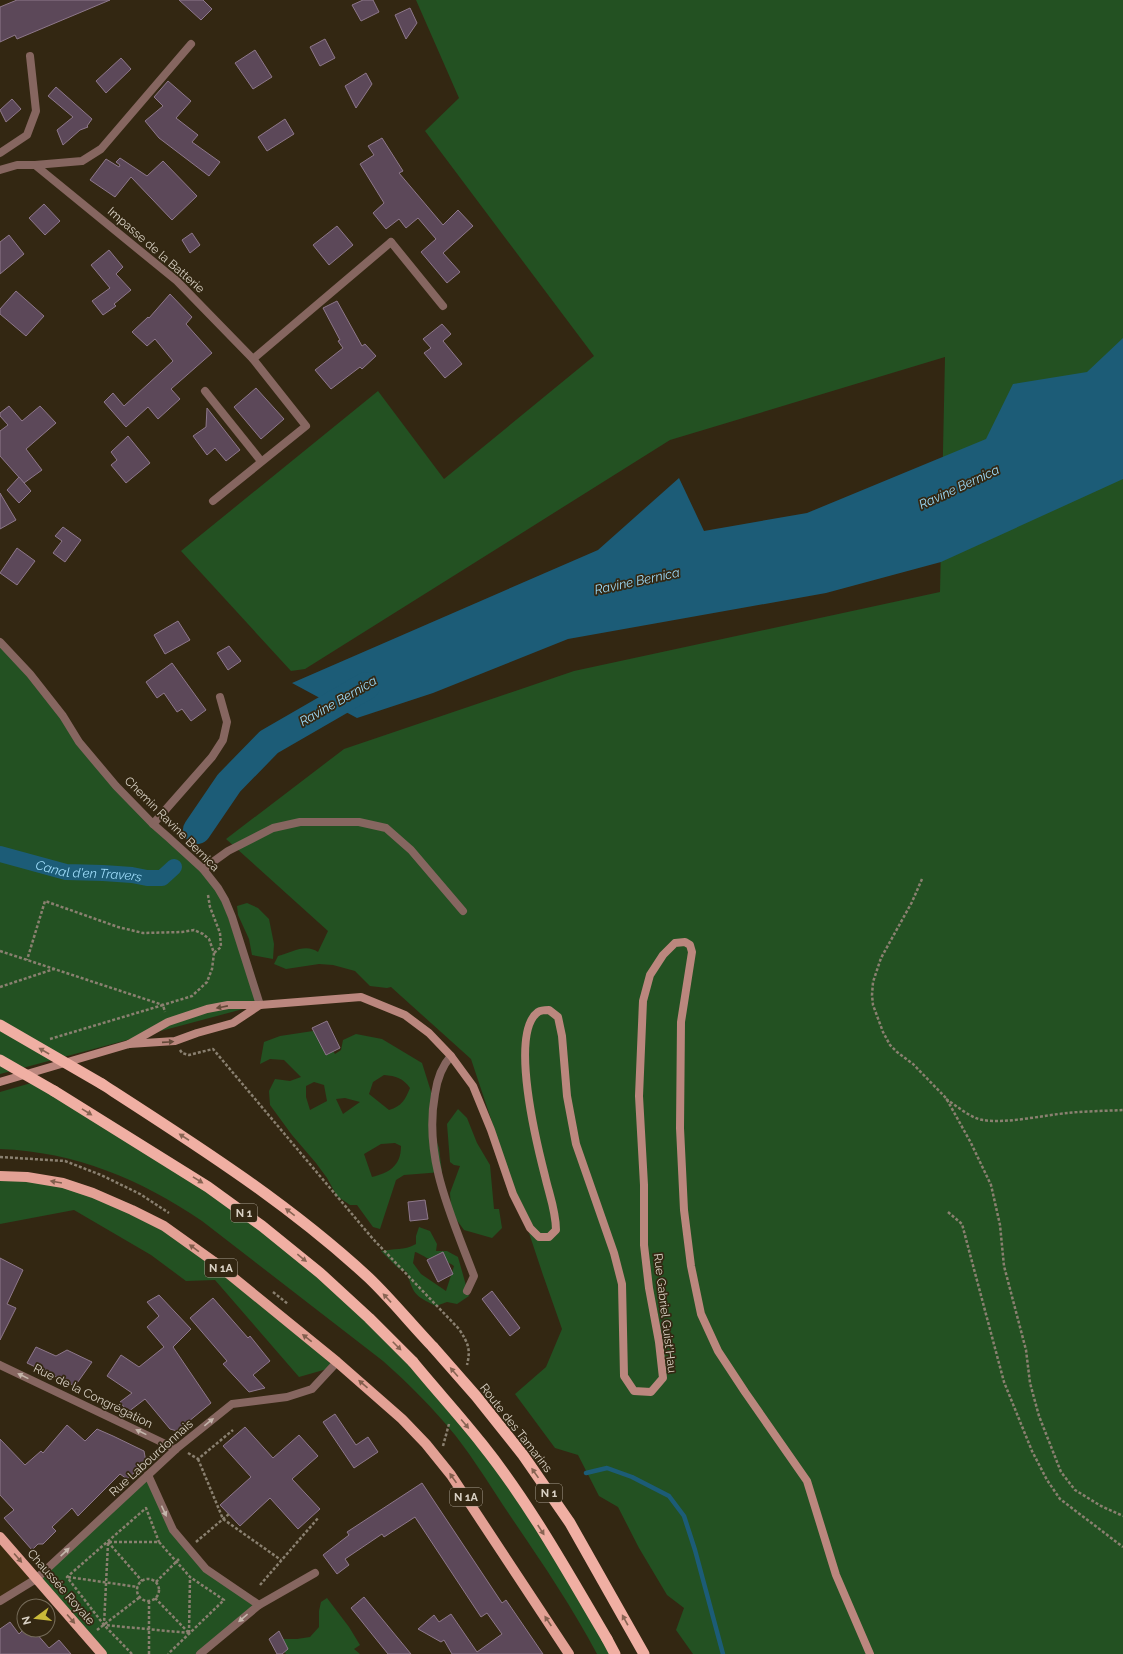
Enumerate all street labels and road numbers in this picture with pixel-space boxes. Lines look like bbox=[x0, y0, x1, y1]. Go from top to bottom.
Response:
street label: Impasse de la Batterie bbox=[105, 204, 207, 296]
street label: Chemin Ravine Bernica bbox=[122, 774, 222, 874]
road number: N 1 bbox=[231, 1204, 257, 1222]
street label: Rue Gabriel Guist'Hau bbox=[651, 1252, 679, 1374]
road number: N 1A bbox=[205, 1259, 237, 1277]
street label: Rue de la Congrégation bbox=[31, 1361, 155, 1431]
street label: Route des Tamarins bbox=[477, 1381, 555, 1475]
street label: Rue Labourdonnais bbox=[106, 1417, 196, 1499]
road number: N 1 bbox=[536, 1484, 562, 1502]
road number: N 1A bbox=[450, 1488, 482, 1506]
street label: Chaussée Royale bbox=[24, 1546, 98, 1628]

